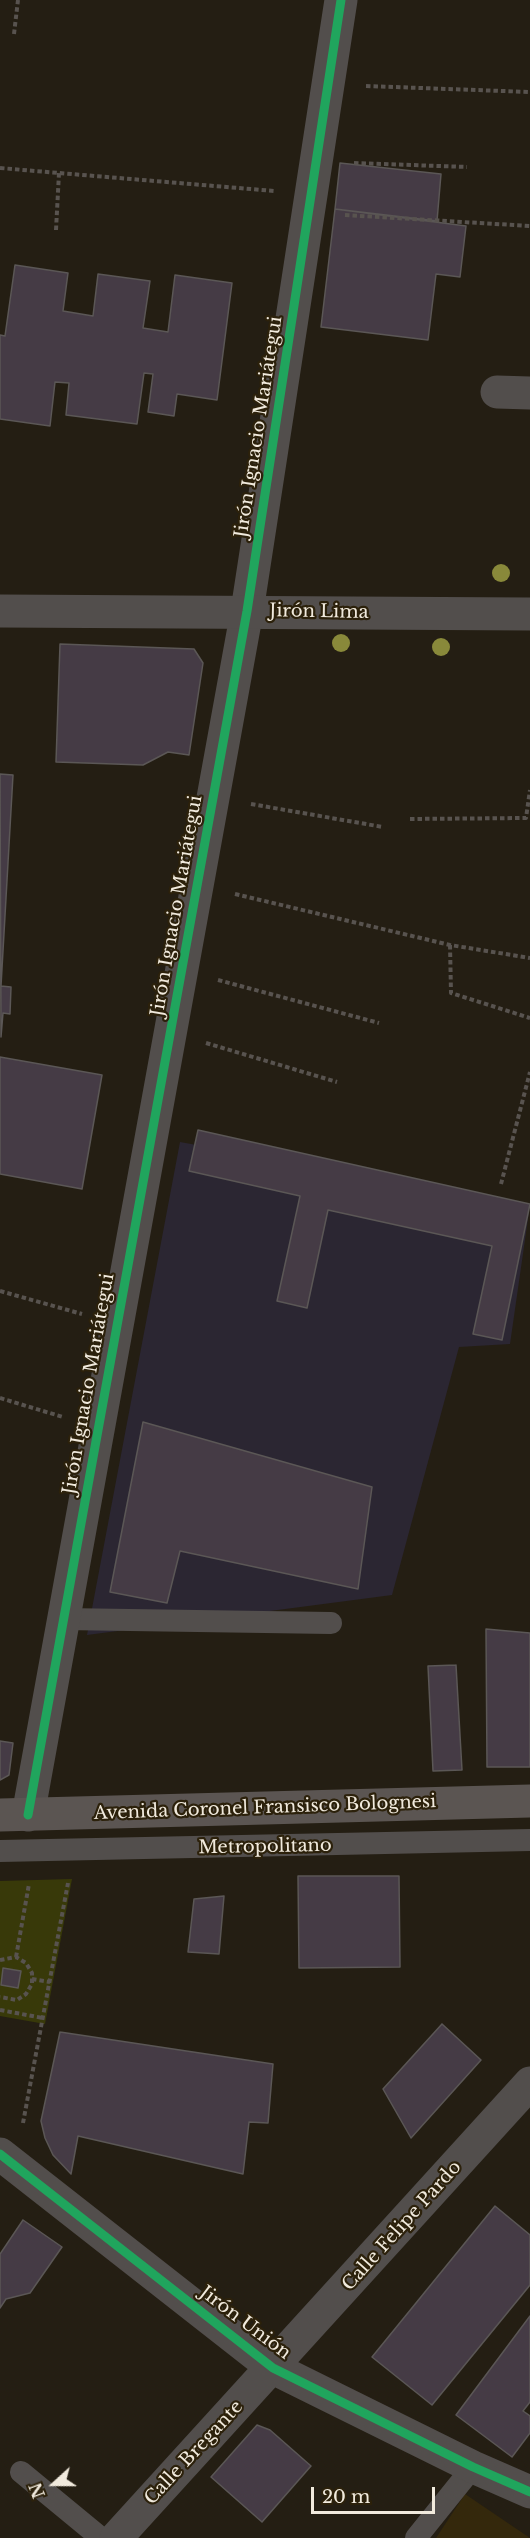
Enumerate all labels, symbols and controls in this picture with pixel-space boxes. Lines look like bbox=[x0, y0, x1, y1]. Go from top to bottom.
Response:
street label: Jirón Ignacio Mariátegui bbox=[231, 315, 287, 539]
street label: Jirón Lima bbox=[269, 600, 369, 624]
street label: Jirón Ignacio Mariátegui bbox=[147, 794, 207, 1018]
street label: Jirón Ignacio Mariátegui bbox=[59, 1272, 119, 1496]
street label: Avenida Coronel Fransisco Bolognesi bbox=[93, 1791, 437, 1825]
street label: Metropolitano bbox=[198, 1835, 332, 1859]
street label: Calle Felipe Pardo bbox=[338, 2157, 466, 2295]
street label: Jirón Unión bbox=[195, 2282, 295, 2364]
street label: Calle Bregante bbox=[140, 2396, 248, 2510]
north arrow bbox=[24, 2454, 84, 2514]
scale bar bbox=[314, 2475, 438, 2513]
text: N bbox=[25, 2480, 49, 2501]
text: 20 m bbox=[322, 2486, 370, 2508]

